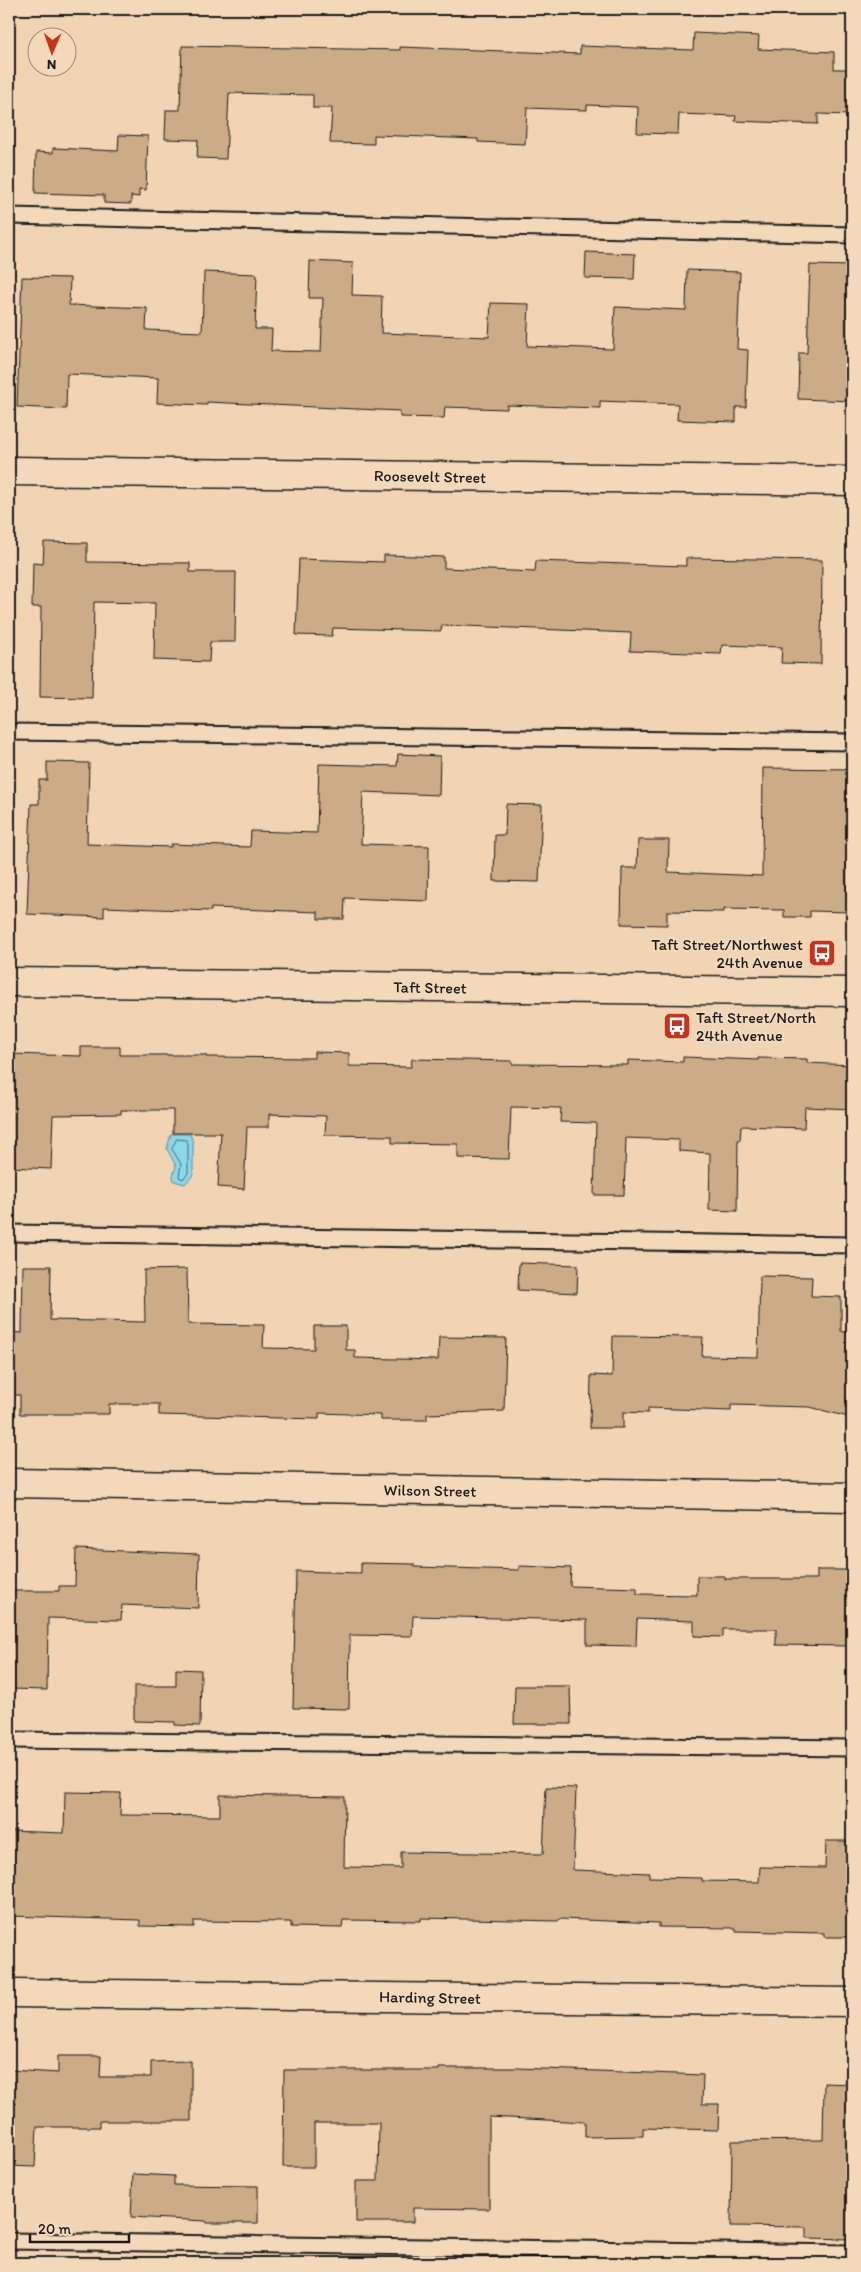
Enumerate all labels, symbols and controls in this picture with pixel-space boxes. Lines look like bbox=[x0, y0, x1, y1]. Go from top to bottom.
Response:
north arrow bbox=[28, 28, 78, 78]
text: N bbox=[47, 56, 57, 73]
street label: Roosevelt Street bbox=[374, 466, 486, 487]
place label: Taft Street/Northwest 24th Avenue bbox=[651, 935, 803, 972]
bus stop icon: Taft Street/Northwest 24th Avenue bbox=[807, 938, 837, 968]
street label: Taft Street bbox=[393, 977, 467, 998]
place label: Taft Street/North 24th Avenue bbox=[696, 1008, 817, 1045]
bus stop icon: Taft Street/North 24th Avenue bbox=[662, 1011, 692, 1041]
street label: Wilson Street bbox=[384, 1480, 476, 1501]
street label: Harding Street bbox=[379, 1987, 481, 2008]
scale bar bbox=[30, 2212, 129, 2244]
text: 20 m bbox=[38, 2220, 72, 2238]

